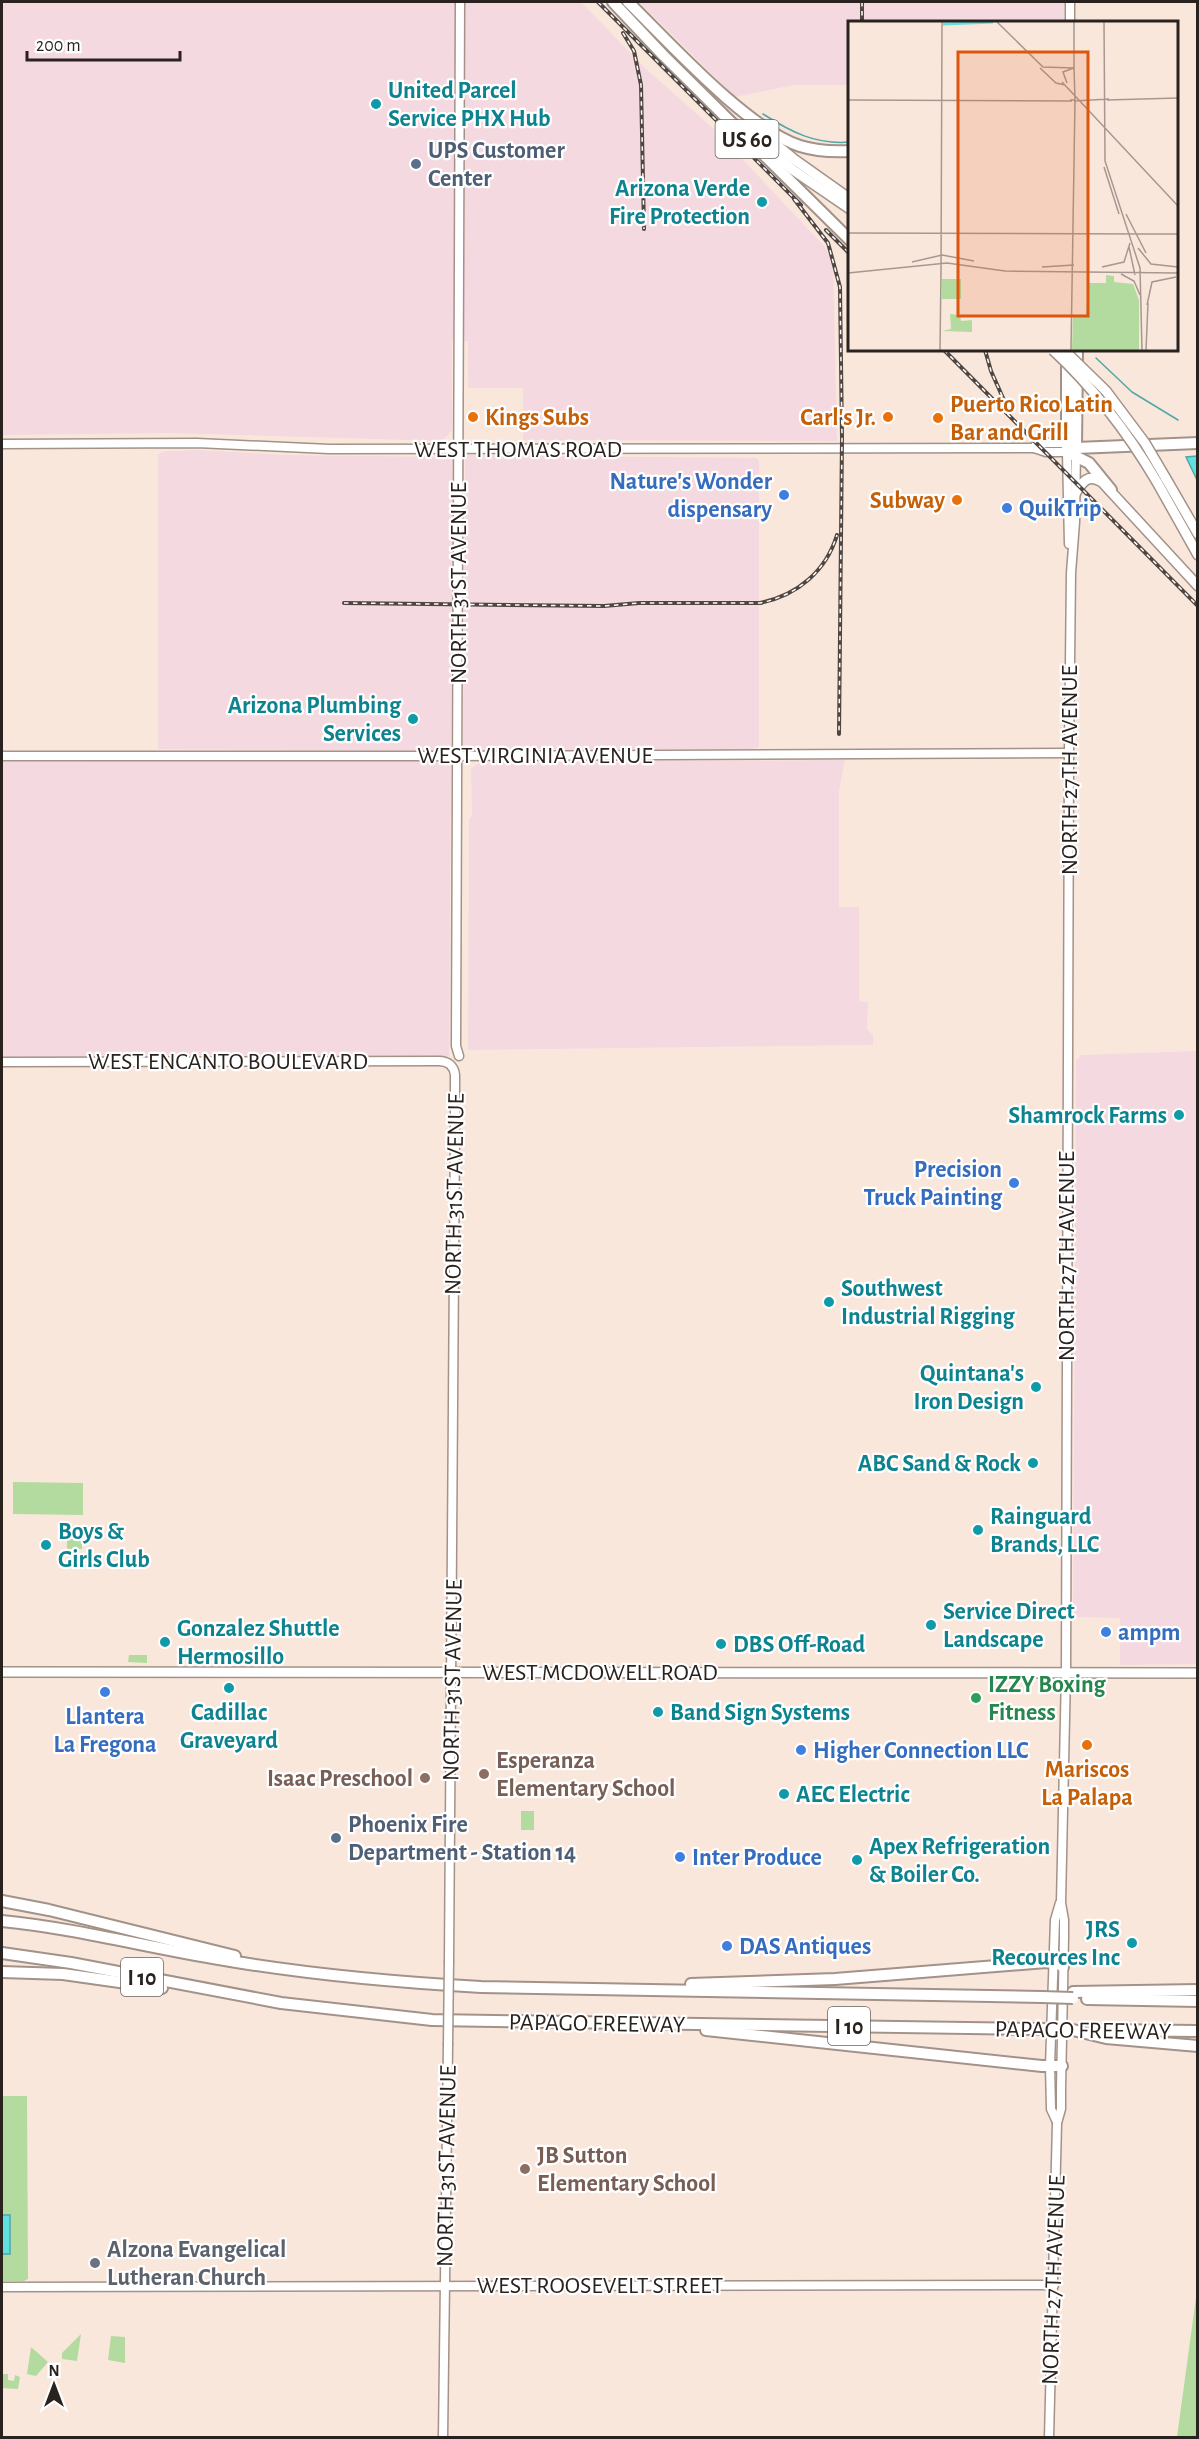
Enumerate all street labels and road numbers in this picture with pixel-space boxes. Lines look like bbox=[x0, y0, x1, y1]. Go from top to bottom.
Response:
road number: US 60 bbox=[716, 120, 778, 158]
street label: WEST THOMAS ROAD bbox=[414, 438, 622, 462]
street label: NORTH 31ST AVENUE bbox=[447, 482, 471, 684]
street label: NORTH 27TH AVENUE bbox=[1058, 664, 1082, 875]
street label: WEST VIRGINIA AVENUE bbox=[417, 744, 653, 768]
street label: WEST ENCANTO BOULEVARD bbox=[88, 1050, 368, 1074]
street label: NORTH 31ST AVENUE bbox=[441, 1092, 469, 1295]
street label: NORTH 27TH AVENUE bbox=[1055, 1150, 1079, 1361]
street label: NORTH 31ST AVENUE bbox=[439, 1578, 467, 1781]
street label: WEST MCDOWELL ROAD bbox=[482, 1661, 718, 1685]
road number: I 10 bbox=[121, 1958, 163, 1996]
road number: I 10 bbox=[828, 2007, 870, 2045]
street label: PAPAGO FREEWAY bbox=[508, 2010, 686, 2038]
street label: PAPAGO FREEWAY bbox=[994, 2017, 1172, 2045]
street label: NORTH 31ST AVENUE bbox=[433, 2064, 461, 2267]
street label: NORTH 27TH AVENUE bbox=[1038, 2174, 1070, 2386]
street label: WEST ROOSEVELT STREET bbox=[477, 2274, 724, 2298]

